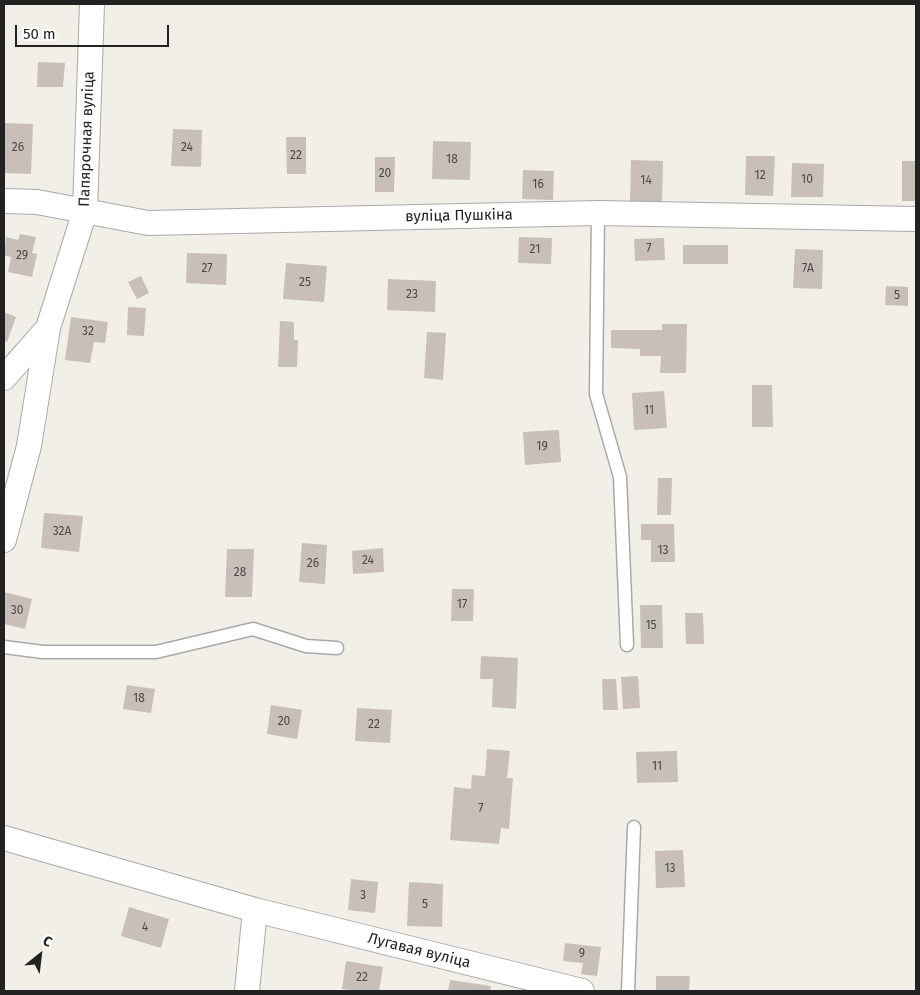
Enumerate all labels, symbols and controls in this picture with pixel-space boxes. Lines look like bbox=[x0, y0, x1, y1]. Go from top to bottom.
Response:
scale bar bbox=[18, 15, 171, 47]
text: 50 m bbox=[23, 25, 56, 43]
street label: Папярочная вуліца bbox=[76, 71, 98, 207]
house number: 26 bbox=[12, 141, 24, 155]
house number: 24 bbox=[181, 141, 193, 155]
house number: 22 bbox=[290, 149, 302, 163]
house number: 18 bbox=[446, 153, 458, 167]
house number: 20 bbox=[379, 167, 391, 181]
house number: 12 bbox=[754, 169, 766, 183]
house number: 10 bbox=[801, 173, 813, 187]
house number: 14 bbox=[640, 174, 652, 188]
house number: 16 bbox=[532, 178, 544, 192]
street label: вуліца Пушкіна bbox=[405, 206, 513, 226]
house number: 7 bbox=[646, 242, 652, 256]
house number: 21 bbox=[530, 243, 540, 257]
house number: 29 bbox=[16, 249, 28, 263]
house number: 27 bbox=[201, 262, 213, 276]
house number: 7А bbox=[802, 262, 814, 276]
house number: 25 bbox=[299, 276, 311, 290]
house number: 23 bbox=[406, 288, 418, 302]
house number: 5 bbox=[894, 289, 900, 303]
house number: 32 bbox=[82, 325, 94, 339]
house number: 11 bbox=[644, 404, 654, 418]
house number: 19 bbox=[536, 440, 548, 454]
house number: 32А bbox=[53, 525, 71, 539]
house number: 13 bbox=[657, 544, 669, 558]
house number: 24 bbox=[362, 554, 374, 568]
house number: 26 bbox=[307, 557, 319, 571]
house number: 28 bbox=[234, 566, 246, 580]
house number: 17 bbox=[457, 598, 467, 612]
house number: 30 bbox=[11, 604, 23, 618]
house number: 15 bbox=[645, 619, 657, 633]
house number: 18 bbox=[133, 692, 145, 706]
house number: 20 bbox=[278, 715, 290, 729]
house number: 22 bbox=[368, 718, 380, 732]
house number: 11 bbox=[652, 760, 662, 774]
house number: 7 bbox=[478, 802, 484, 816]
house number: 13 bbox=[664, 862, 676, 876]
house number: 3 bbox=[360, 889, 366, 903]
house number: 5 bbox=[422, 898, 428, 912]
house number: 4 bbox=[142, 921, 148, 935]
north arrow bbox=[15, 930, 65, 980]
street label: Лугавая вуліца bbox=[366, 930, 472, 972]
text: С bbox=[40, 932, 55, 951]
house number: 9 bbox=[579, 947, 585, 961]
house number: 22 bbox=[356, 971, 368, 985]

